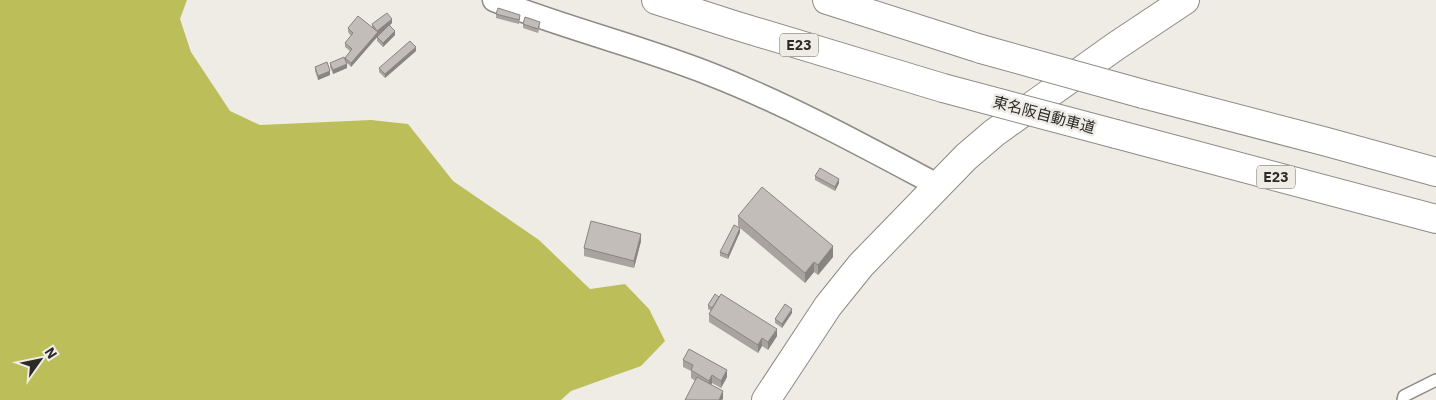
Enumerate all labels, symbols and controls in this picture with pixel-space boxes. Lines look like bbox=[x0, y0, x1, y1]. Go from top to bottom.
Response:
road number: E23 bbox=[780, 34, 818, 56]
street label: 東名阪自動車道 bbox=[991, 92, 1097, 137]
road number: E23 bbox=[1257, 166, 1295, 188]
north arrow bbox=[15, 335, 65, 385]
text: N bbox=[41, 344, 61, 362]

